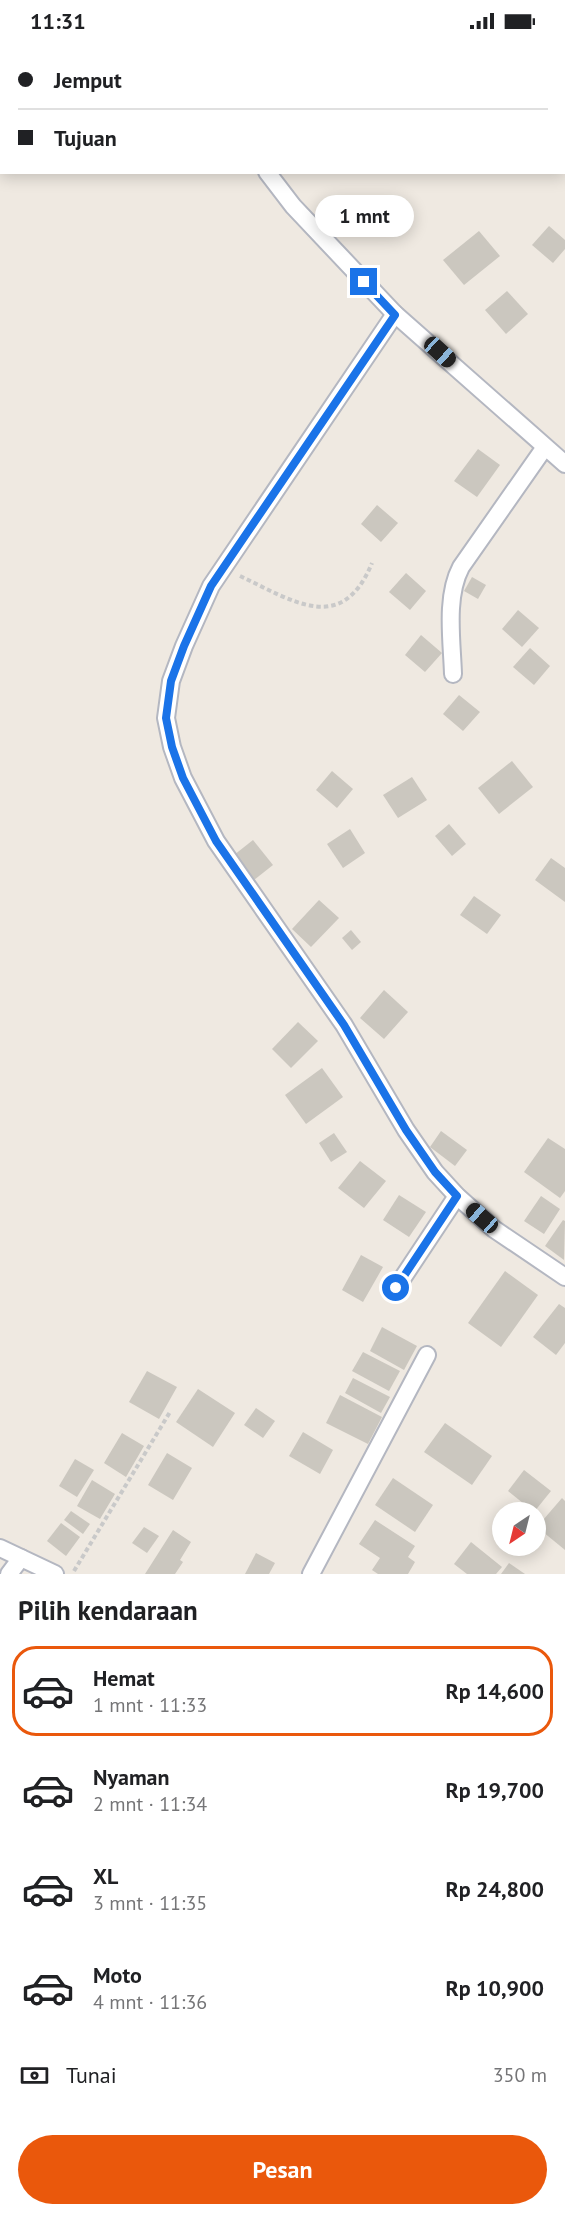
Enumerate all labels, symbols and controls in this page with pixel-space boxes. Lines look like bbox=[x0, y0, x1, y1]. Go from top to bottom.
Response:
text: 11:31 bbox=[30, 7, 86, 35]
text: Jemput bbox=[54, 66, 122, 94]
text: Tujuan bbox=[54, 124, 117, 152]
callout: 1 mnt bbox=[314, 195, 413, 237]
text: 1 mnt bbox=[339, 203, 390, 229]
route end bbox=[350, 268, 377, 295]
car bbox=[421, 333, 459, 371]
car bbox=[463, 1199, 501, 1237]
route start bbox=[382, 1274, 409, 1301]
north arrow bbox=[492, 1502, 546, 1556]
map controls bbox=[492, 1502, 546, 1556]
text: Pilih kendaraan bbox=[18, 1593, 198, 1627]
icon: car bbox=[21, 1664, 75, 1718]
text: Hemat bbox=[93, 1664, 155, 1692]
text: Rp 14,600 bbox=[445, 1677, 544, 1705]
text: 1 mnt · 11:33 bbox=[93, 1692, 207, 1718]
icon: car bbox=[21, 1763, 75, 1817]
text: Nyaman bbox=[93, 1763, 170, 1791]
text: Rp 19,700 bbox=[445, 1776, 544, 1804]
text: 2 mnt · 11:34 bbox=[93, 1791, 207, 1817]
icon: car bbox=[21, 1862, 75, 1916]
text: XL bbox=[93, 1862, 118, 1890]
text: Rp 24,800 bbox=[445, 1875, 544, 1903]
text: 3 mnt · 11:35 bbox=[93, 1890, 207, 1916]
icon: car bbox=[21, 1961, 75, 2015]
text: Moto bbox=[93, 1961, 142, 1989]
text: Rp 10,900 bbox=[445, 1974, 544, 2002]
text: 4 mnt · 11:36 bbox=[93, 1989, 207, 2015]
icon: cash bbox=[18, 2059, 51, 2092]
text: Tunai bbox=[66, 2061, 117, 2089]
text: 350 m bbox=[493, 2062, 547, 2088]
button: Pesan bbox=[18, 2135, 547, 2204]

